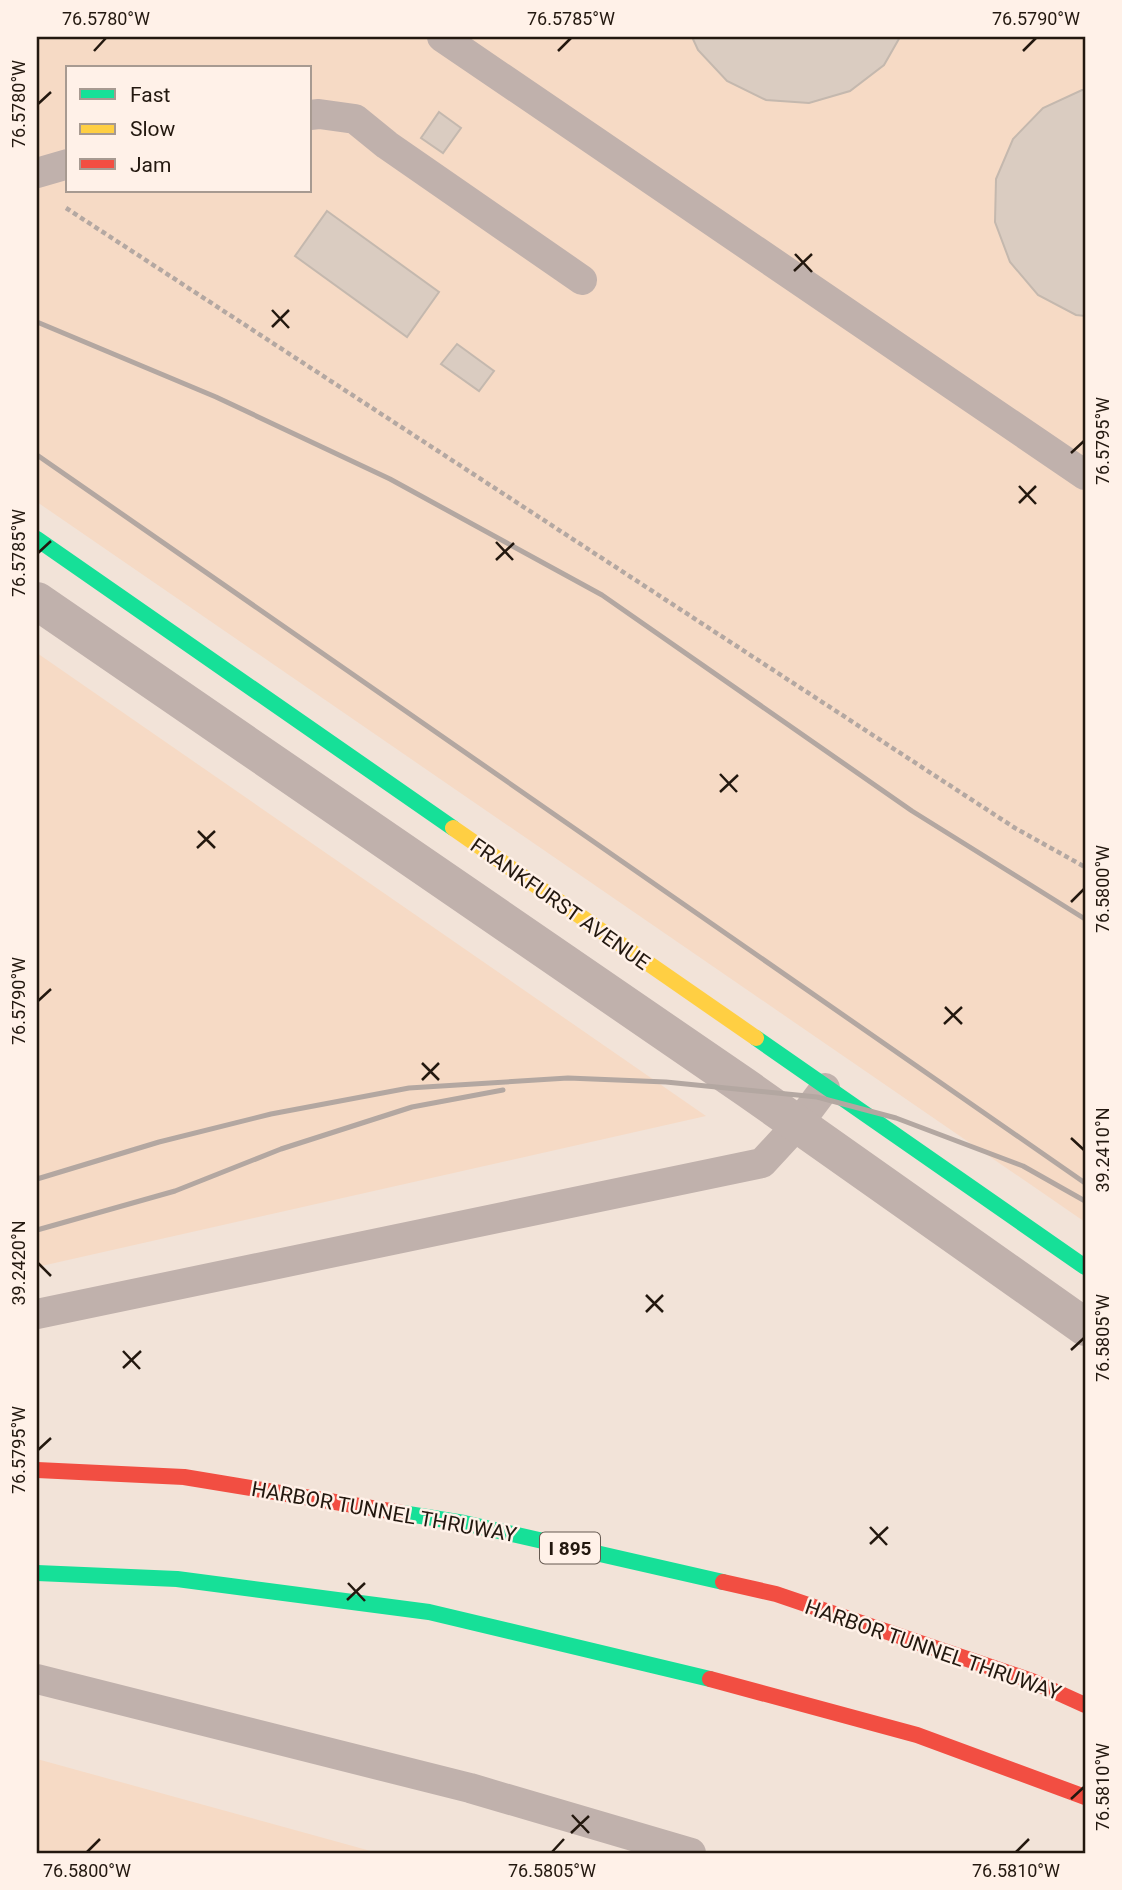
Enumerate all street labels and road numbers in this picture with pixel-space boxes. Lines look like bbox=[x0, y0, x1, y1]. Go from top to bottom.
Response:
street label: FRANKFURST AVENUE bbox=[466, 833, 654, 975]
street label: HARBOR TUNNEL THRUWAY bbox=[250, 1477, 519, 1547]
road number: I 895 bbox=[540, 1532, 600, 1564]
street label: HARBOR TUNNEL THRUWAY bbox=[802, 1595, 1064, 1705]

